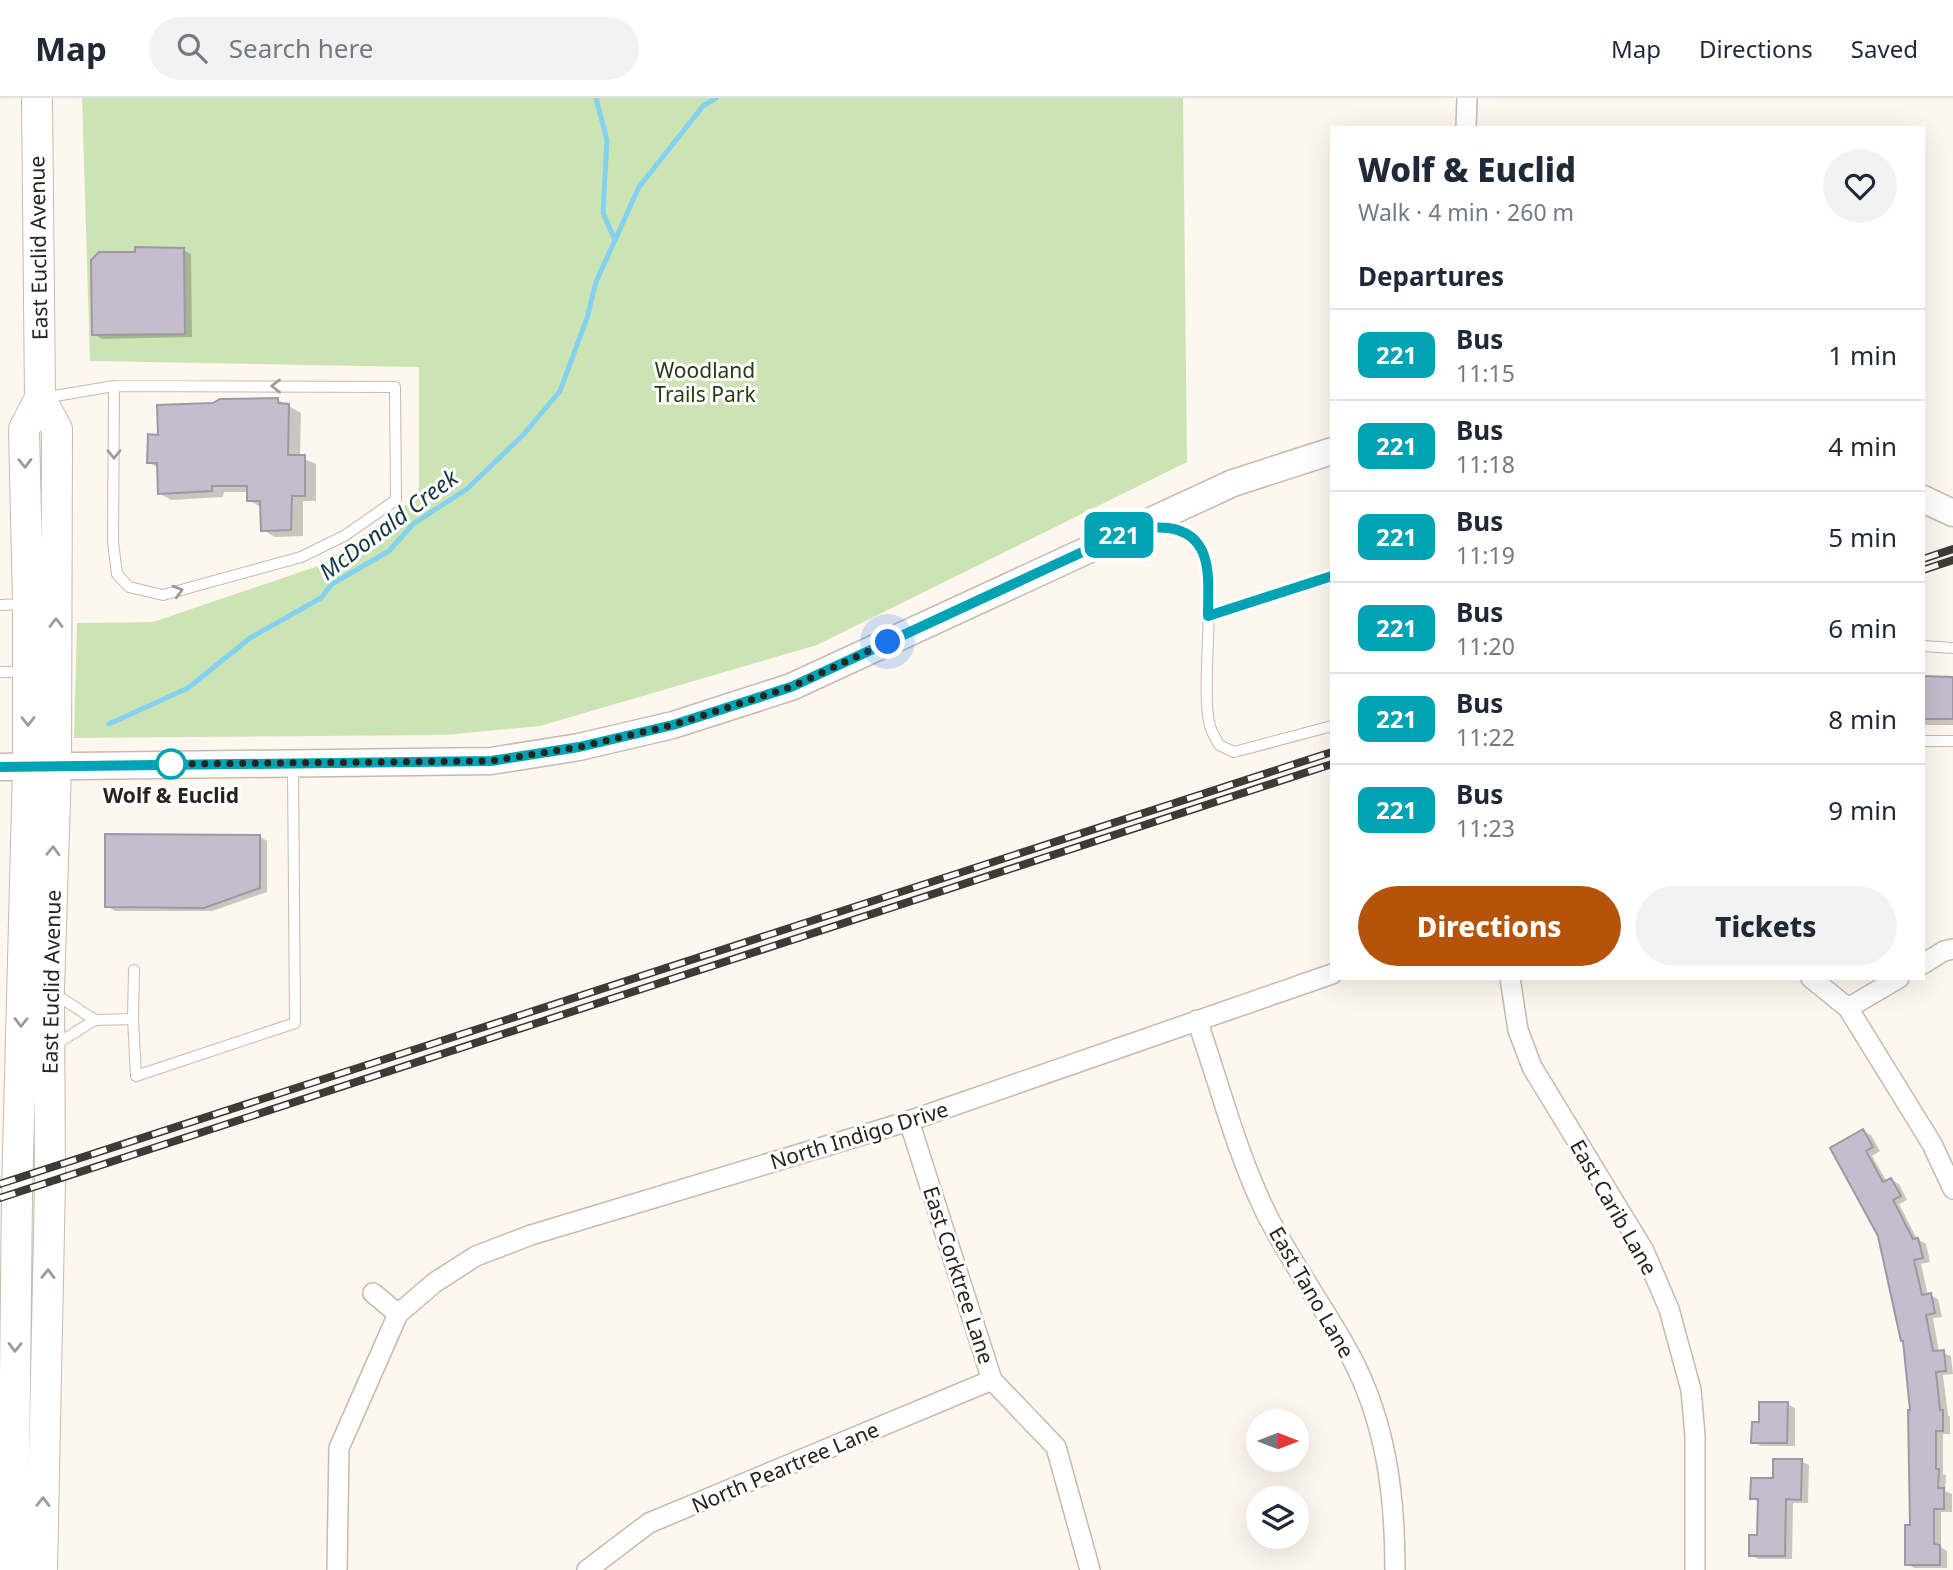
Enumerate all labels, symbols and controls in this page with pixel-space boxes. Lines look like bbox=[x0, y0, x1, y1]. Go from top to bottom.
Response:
search box bbox=[149, 17, 639, 80]
text: Map bbox=[35, 26, 107, 71]
icon: search bbox=[173, 29, 211, 67]
text: Search here bbox=[229, 30, 373, 66]
text: Map bbox=[1611, 32, 1661, 65]
text: Directions bbox=[1699, 32, 1813, 65]
text: Saved bbox=[1851, 32, 1918, 65]
text: Wolf & Euclid bbox=[1358, 147, 1576, 192]
button: heart bbox=[1823, 149, 1897, 223]
street label: East Euclid Avenue bbox=[22, 156, 54, 340]
text: Walk · 4 min · 260 m bbox=[1358, 196, 1574, 228]
text: Departures bbox=[1358, 258, 1504, 294]
text: Bus bbox=[1456, 321, 1503, 357]
text: 1 min bbox=[1828, 337, 1897, 373]
text: 221 bbox=[1376, 338, 1417, 371]
park label: Woodland Trails Park bbox=[654, 356, 756, 408]
text: 11:15 bbox=[1456, 357, 1515, 389]
one-way arrow bbox=[270, 378, 281, 394]
text: Bus bbox=[1456, 412, 1503, 448]
text: 4 min bbox=[1828, 428, 1897, 464]
text: 221 bbox=[1376, 429, 1417, 462]
text: 11:18 bbox=[1456, 448, 1515, 480]
one-way arrow bbox=[106, 449, 122, 460]
one-way arrow bbox=[17, 458, 33, 469]
water label: McDonald Creek bbox=[312, 460, 465, 587]
text: Bus bbox=[1456, 503, 1503, 539]
line badge: 221 bbox=[1079, 512, 1159, 558]
text: 221 bbox=[1098, 518, 1140, 551]
text: 5 min bbox=[1828, 519, 1897, 555]
text: 221 bbox=[1376, 520, 1417, 553]
text: 11:19 bbox=[1456, 539, 1515, 571]
one-way arrow bbox=[172, 585, 184, 600]
text: Bus bbox=[1456, 594, 1503, 630]
text: 6 min bbox=[1828, 610, 1897, 646]
text: 221 bbox=[1376, 611, 1417, 644]
one-way arrow bbox=[48, 618, 64, 628]
your location bbox=[870, 624, 905, 659]
text: 11:20 bbox=[1456, 630, 1515, 662]
text: Bus bbox=[1456, 685, 1503, 721]
text: 8 min bbox=[1828, 701, 1897, 737]
text: 221 bbox=[1376, 702, 1417, 735]
one-way arrow bbox=[20, 716, 36, 727]
text: 11:22 bbox=[1456, 721, 1515, 753]
marker: Wolf & Euclid bbox=[156, 749, 186, 779]
text: Bus bbox=[1456, 776, 1503, 812]
place label: Wolf & Euclid bbox=[103, 781, 239, 809]
text: 9 min bbox=[1828, 792, 1897, 828]
text: 221 bbox=[1376, 793, 1417, 826]
text: 11:23 bbox=[1456, 812, 1515, 844]
one-way arrow bbox=[45, 845, 61, 856]
button: Directions bbox=[1358, 886, 1621, 966]
button: Tickets bbox=[1635, 886, 1897, 966]
street label: East Euclid Avenue bbox=[35, 890, 67, 1074]
one-way arrow bbox=[13, 1017, 29, 1027]
street label: North Indigo Drive bbox=[767, 1095, 951, 1175]
street label: East Carib Lane bbox=[1564, 1134, 1664, 1280]
street label: East Corktree Lane bbox=[917, 1183, 1001, 1367]
street label: East Tano Lane bbox=[1263, 1221, 1361, 1363]
one-way arrow bbox=[41, 1269, 56, 1280]
one-way arrow bbox=[7, 1342, 23, 1353]
north arrow bbox=[1246, 1409, 1309, 1472]
map controls bbox=[1246, 1409, 1309, 1549]
street label: North Peartree Lane bbox=[687, 1415, 883, 1519]
button: layers bbox=[1246, 1486, 1309, 1549]
one-way arrow bbox=[36, 1496, 51, 1507]

